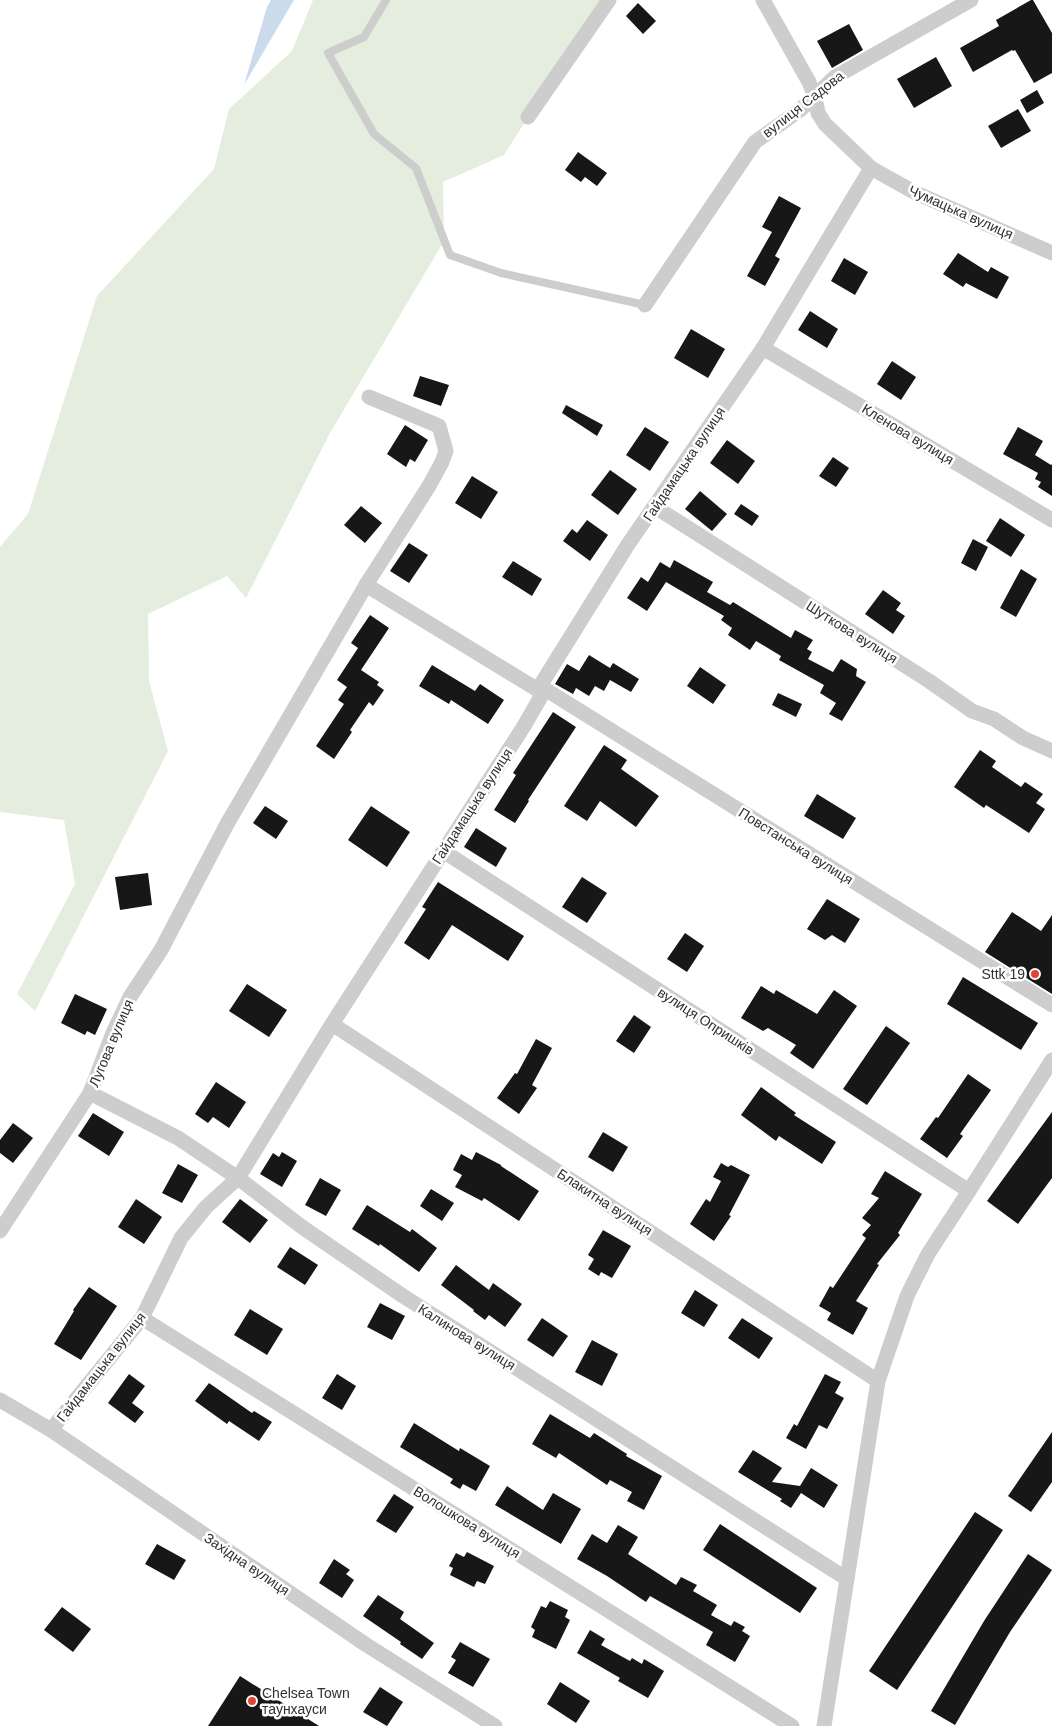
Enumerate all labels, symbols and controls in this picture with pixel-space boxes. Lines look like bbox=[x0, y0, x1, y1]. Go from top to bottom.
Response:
street label: вулиця Садова bbox=[759, 67, 847, 141]
street label: Чумацька вулиця bbox=[906, 182, 1016, 242]
street label: Кленова вулиця bbox=[859, 400, 957, 468]
street label: Гайдамацька вулиця bbox=[640, 404, 728, 524]
street label: Шуткова вулиця bbox=[803, 597, 901, 667]
street label: Гайдамацька вулиця bbox=[429, 745, 515, 867]
street label: Повстанська вулиця bbox=[736, 804, 856, 888]
place label: Sttk 19 bbox=[981, 966, 1025, 982]
marker: Sttk 19 bbox=[1029, 968, 1041, 980]
street label: вулиця Опришків bbox=[655, 984, 757, 1058]
street label: Лугова вулиця bbox=[85, 997, 137, 1089]
street label: Блакитна вулиця bbox=[554, 1165, 656, 1239]
street label: Калинова вулиця bbox=[415, 1301, 519, 1373]
street label: Гайдамацька вулиця bbox=[53, 1309, 149, 1425]
street label: Волошкова вулиця bbox=[411, 1483, 523, 1561]
street label: Західна вулиця bbox=[201, 1530, 293, 1598]
place label: Chelsea Town таунхауси bbox=[262, 1685, 350, 1717]
marker: Chelsea Town таунхауси bbox=[246, 1695, 258, 1707]

